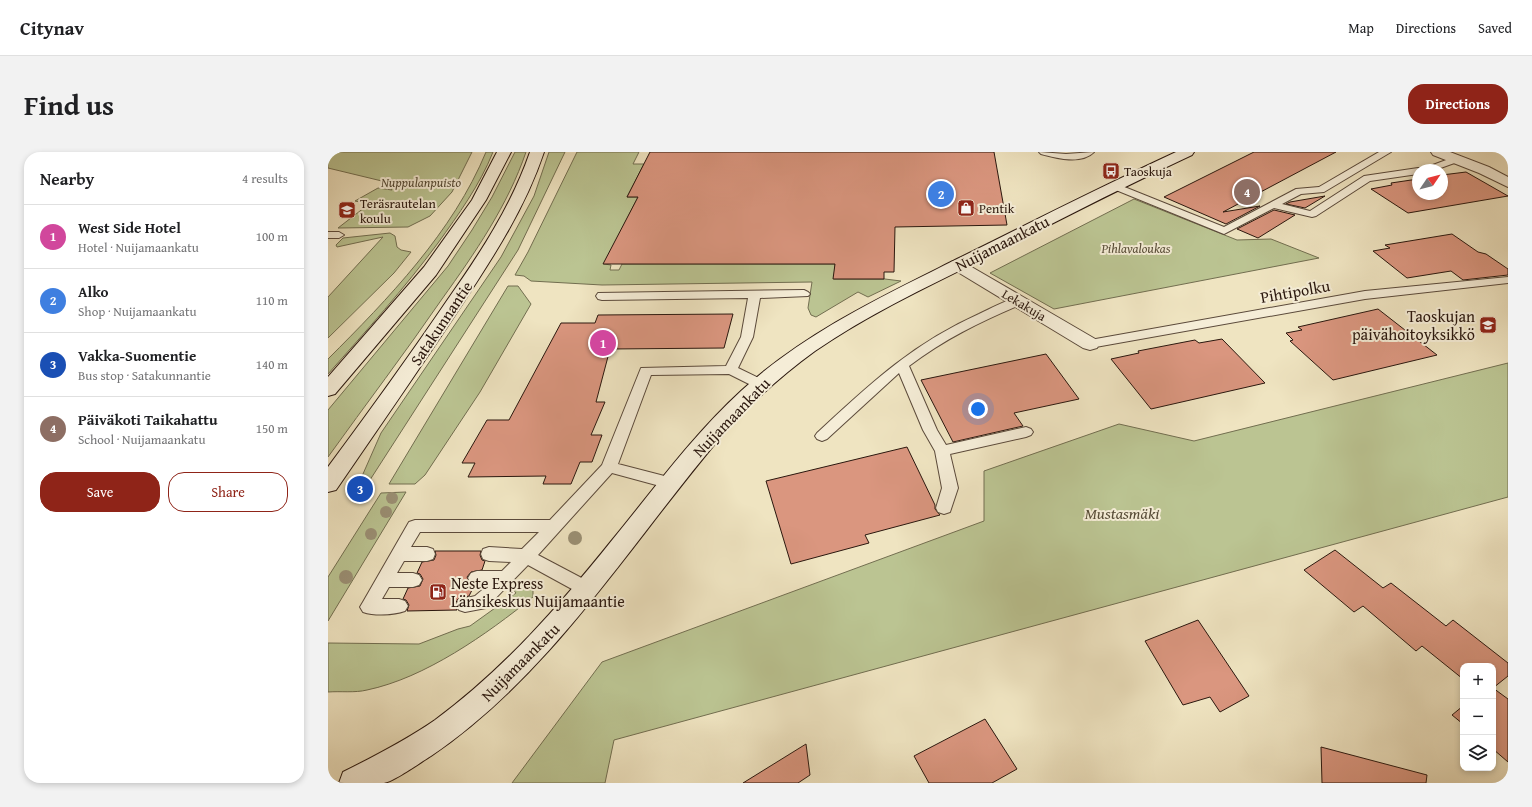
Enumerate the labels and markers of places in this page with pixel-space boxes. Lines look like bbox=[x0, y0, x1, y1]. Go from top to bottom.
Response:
bus stop icon: Taoskuja bbox=[1101, 161, 1121, 181]
place label: Taoskuja bbox=[1124, 162, 1173, 181]
pin: 4 bbox=[1234, 177, 1260, 207]
pin: 2 bbox=[928, 179, 954, 209]
place label: Teräsrautelan koulu bbox=[360, 194, 436, 228]
shop icon: Pentik bbox=[956, 198, 976, 218]
place label: Pentik bbox=[979, 199, 1015, 218]
school or university icon: Teräsrautelan koulu bbox=[337, 200, 357, 220]
place label: Taoskujan päivähoitoyksikkö bbox=[1352, 304, 1475, 346]
school or university icon: Taoskujan päivähoitoyksikkö bbox=[1478, 315, 1498, 335]
pin: 1 bbox=[590, 328, 616, 358]
pin: 3 bbox=[347, 474, 373, 504]
place label: Neste Express Länsikeskus Nuijamaantie bbox=[451, 571, 625, 613]
fuel station icon: Neste Express Länsikeskus Nuijamaantie bbox=[428, 582, 448, 602]

